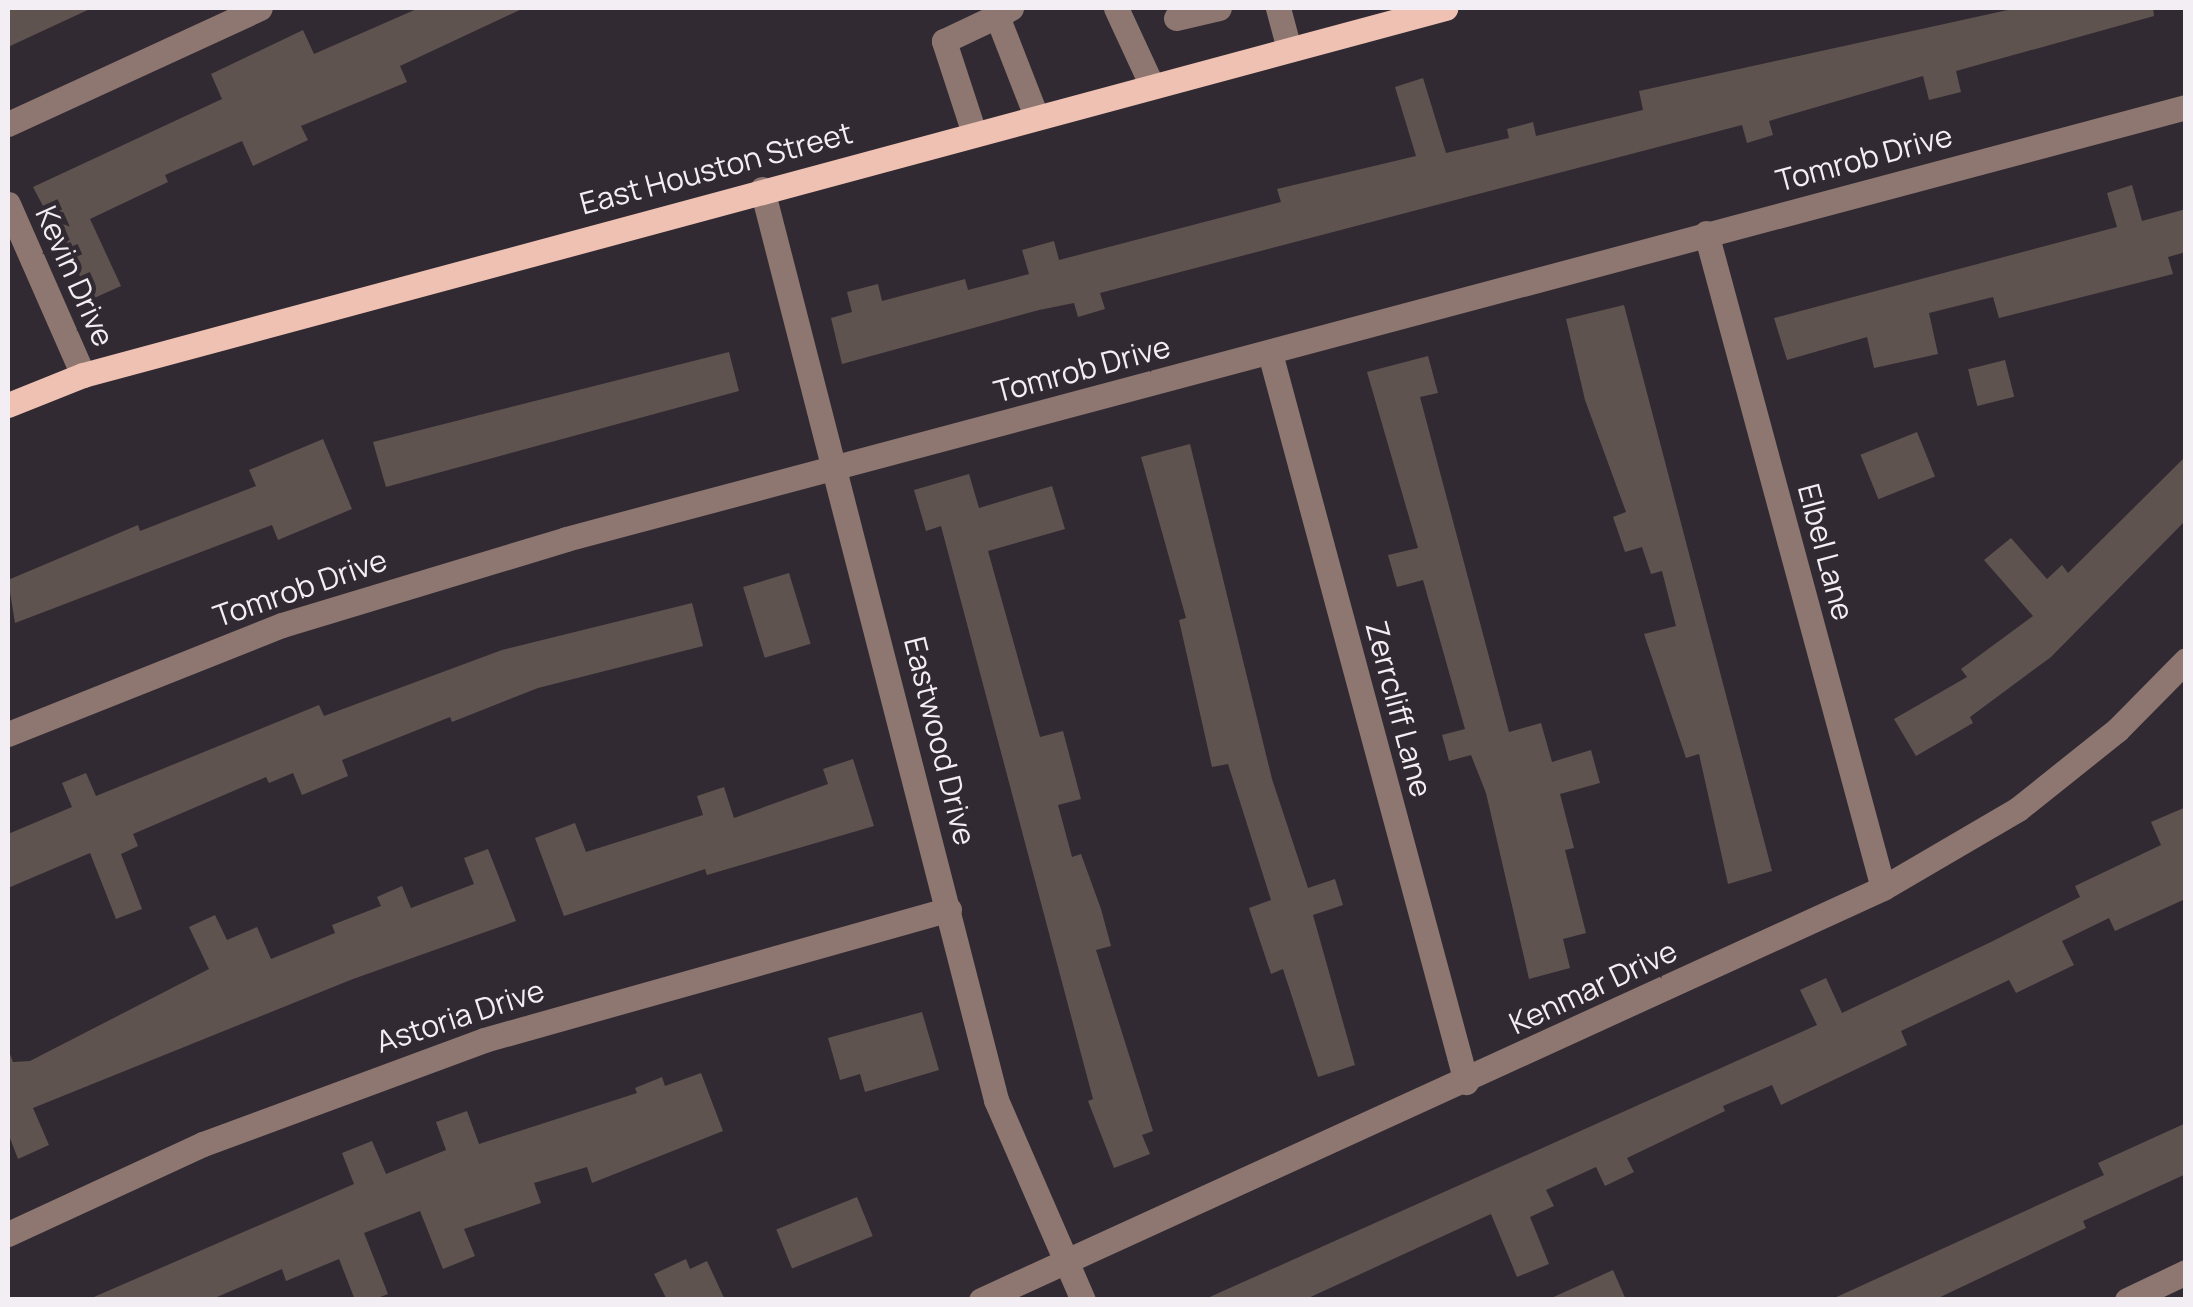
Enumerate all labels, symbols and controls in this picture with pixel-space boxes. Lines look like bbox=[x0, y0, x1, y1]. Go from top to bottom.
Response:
street label: East Houston Street bbox=[576, 114, 856, 222]
street label: Tomrob Drive bbox=[1772, 117, 1956, 199]
street label: Kevin Drive bbox=[28, 200, 122, 352]
street label: Tomrob Drive bbox=[990, 328, 1174, 410]
street label: Elbel Lane bbox=[1791, 480, 1861, 624]
street label: Tomrob Drive bbox=[209, 542, 391, 634]
street label: Zerrcliff Lane bbox=[1358, 617, 1440, 801]
street label: Eastwood Drive bbox=[897, 633, 983, 849]
street label: Kenmar Drive bbox=[1504, 933, 1682, 1041]
street label: Astoria Drive bbox=[371, 972, 549, 1060]

